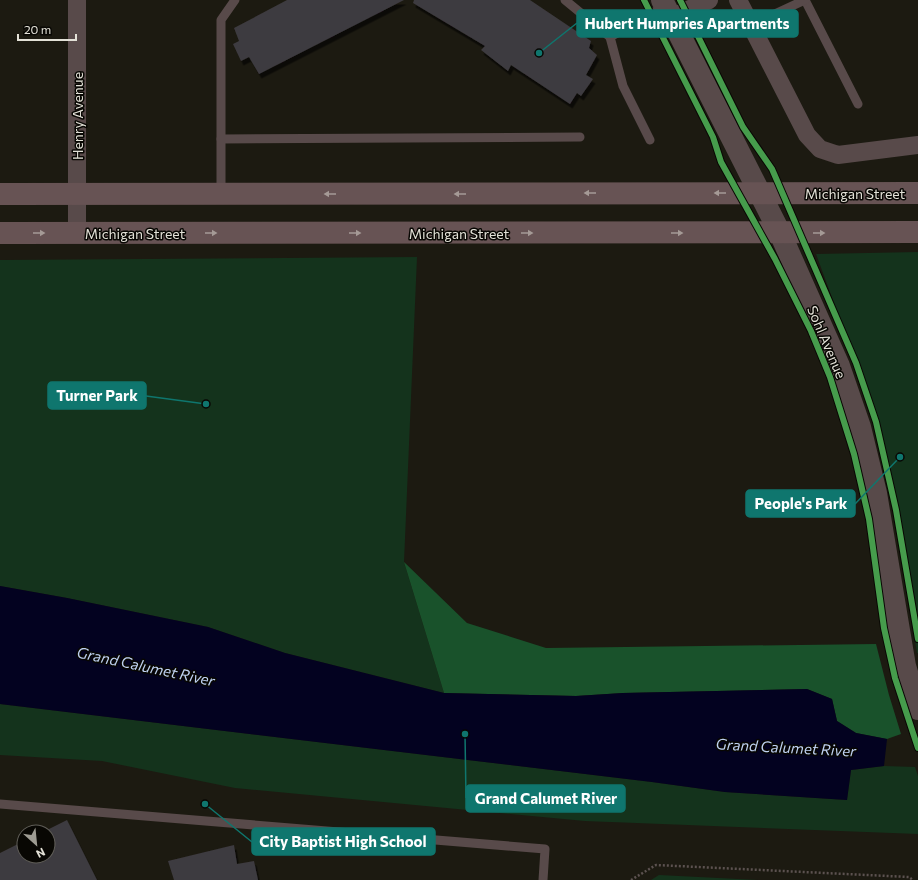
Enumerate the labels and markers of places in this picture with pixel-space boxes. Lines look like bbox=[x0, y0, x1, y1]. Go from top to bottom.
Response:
callout: Hubert Humpries Apartments bbox=[577, 10, 798, 37]
callout: Turner Park bbox=[48, 382, 146, 409]
callout: People's Park bbox=[746, 490, 855, 517]
callout: Grand Calumet River bbox=[466, 785, 625, 812]
callout: City Baptist High School bbox=[252, 828, 435, 855]

